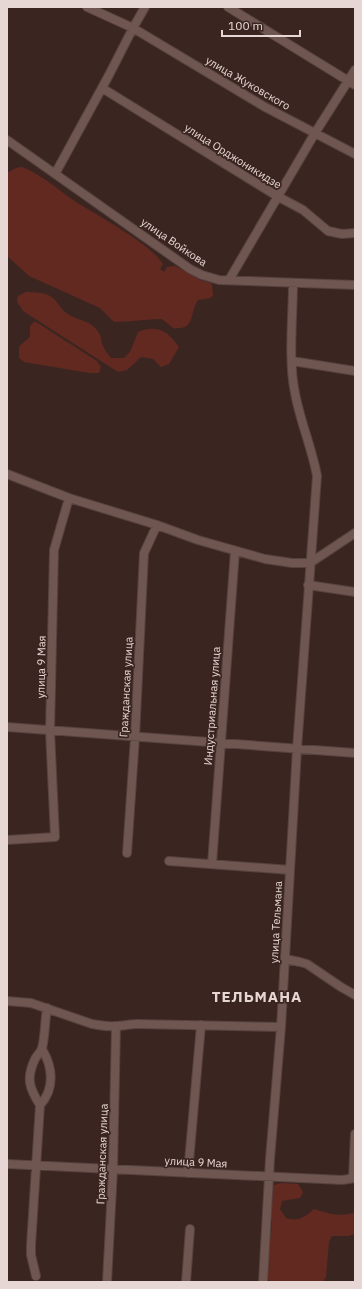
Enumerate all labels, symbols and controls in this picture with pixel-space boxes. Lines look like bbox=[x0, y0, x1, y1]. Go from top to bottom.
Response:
scale bar bbox=[222, 12, 300, 38]
text: 100 m bbox=[228, 18, 263, 33]
street label: улица Жуковского bbox=[203, 53, 293, 113]
street label: улица Орджоникидзе bbox=[182, 120, 284, 192]
street label: улица Войкова bbox=[138, 215, 210, 269]
street label: улица 9 Мая bbox=[33, 635, 49, 699]
street label: Гражданская улица bbox=[116, 636, 136, 738]
street label: Индустриальная улица bbox=[201, 646, 223, 766]
street label: улица Тельмана bbox=[267, 880, 285, 964]
district label: ТЕЛЬМАНА bbox=[212, 987, 302, 1006]
street label: Гражданская улица bbox=[93, 1103, 111, 1205]
street label: улица 9 Мая bbox=[164, 1153, 228, 1171]

